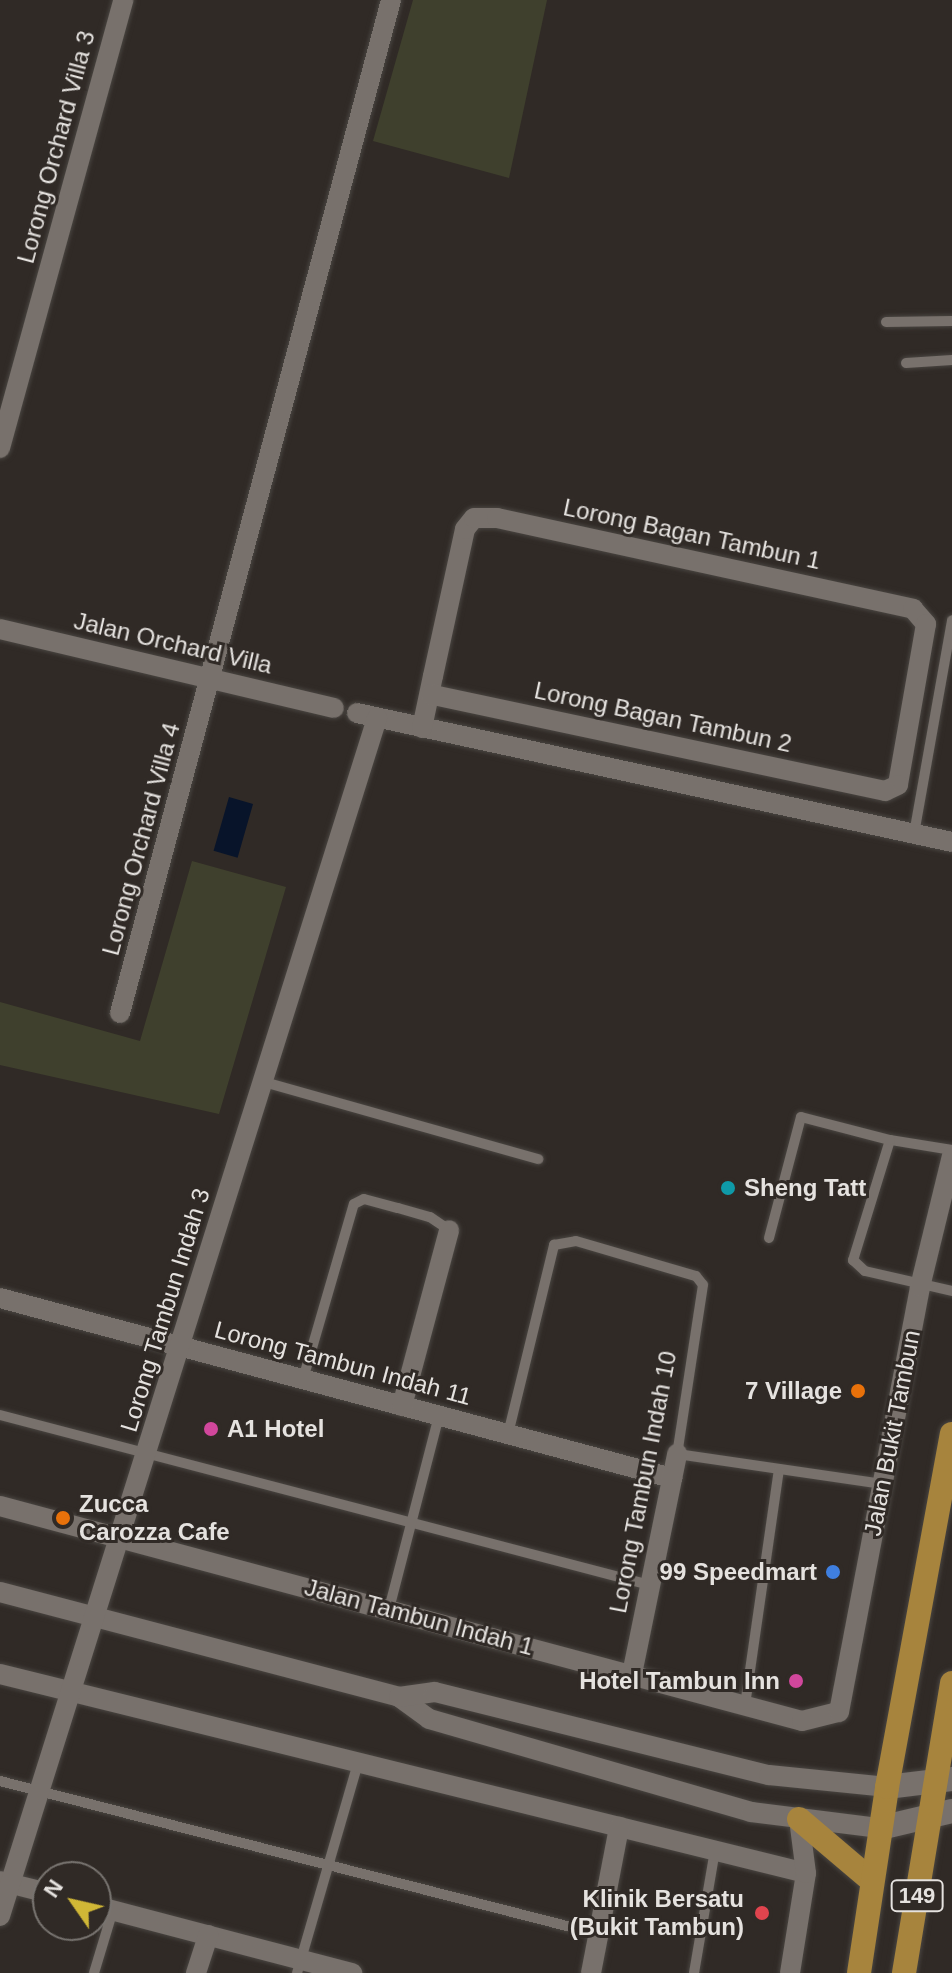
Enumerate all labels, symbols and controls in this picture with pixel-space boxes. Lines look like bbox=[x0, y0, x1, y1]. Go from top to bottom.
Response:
street label: Lorong Orchard Villa 3 bbox=[11, 28, 101, 266]
street label: Lorong Bagan Tambun 1 bbox=[560, 493, 824, 575]
street label: Jalan Orchard Villa bbox=[71, 606, 275, 680]
street label: Lorong Bagan Tambun 2 bbox=[531, 676, 795, 758]
street label: Lorong Orchard Villa 4 bbox=[96, 720, 186, 958]
place label: Sheng Tatt bbox=[744, 1174, 866, 1202]
marker: Sheng Tatt bbox=[719, 1179, 737, 1197]
street label: Lorong Tambun Indah 3 bbox=[114, 1185, 216, 1435]
street label: Lorong Tambun Indah 11 bbox=[211, 1315, 475, 1411]
street label: Jalan Bukit Tambun bbox=[858, 1327, 926, 1539]
street label: Lorong Tambun Indah 10 bbox=[603, 1348, 683, 1616]
place label: 7 Village bbox=[745, 1377, 842, 1405]
marker: 7 Village bbox=[849, 1382, 867, 1400]
place label: A1 Hotel bbox=[227, 1415, 324, 1443]
marker: A1 Hotel bbox=[202, 1420, 220, 1438]
place label: Zucca Carozza Cafe bbox=[79, 1490, 230, 1546]
marker: Zucca Carozza Cafe bbox=[54, 1509, 72, 1527]
place label: 99 Speedmart bbox=[660, 1558, 817, 1586]
marker: 99 Speedmart bbox=[824, 1563, 842, 1581]
street label: Jalan Tambun Indah 1 bbox=[301, 1573, 537, 1661]
place label: Hotel Tambun Inn bbox=[579, 1667, 780, 1695]
marker: Hotel Tambun Inn bbox=[787, 1672, 805, 1690]
north arrow bbox=[32, 1861, 112, 1941]
text: N bbox=[39, 1875, 68, 1902]
road number: 149 bbox=[889, 1878, 945, 1914]
place label: Klinik Bersatu (Bukit Tambun) bbox=[570, 1885, 744, 1941]
marker: Klinik Bersatu (Bukit Tambun) bbox=[751, 1902, 773, 1924]

